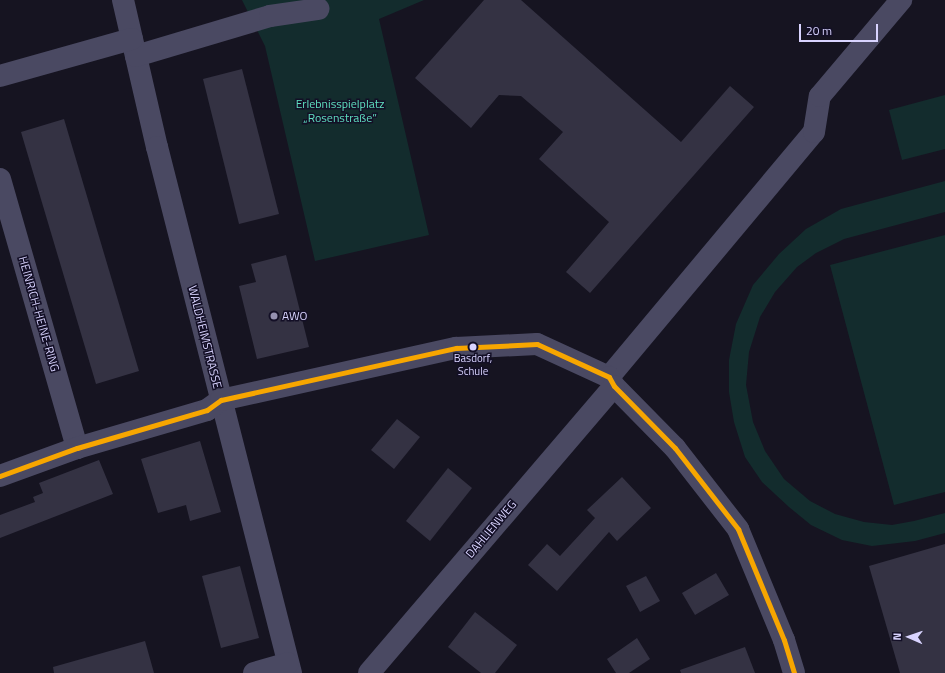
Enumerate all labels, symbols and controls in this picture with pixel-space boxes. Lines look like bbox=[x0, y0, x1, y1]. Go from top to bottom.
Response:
scale bar bbox=[801, 16, 880, 42]
text: 20 m bbox=[806, 21, 832, 40]
park label: Erlebnisspielplatz „Rosenstraße” bbox=[296, 97, 384, 125]
street label: HEINRICH-HEINE-RING bbox=[16, 255, 62, 373]
street label: WALDHEIMSTRASSE bbox=[185, 284, 225, 390]
place label: AWO bbox=[282, 309, 307, 323]
marker: AWO bbox=[269, 311, 279, 321]
marker: Basdorf, Schule bbox=[468, 342, 478, 352]
place label: Basdorf, Schule bbox=[454, 352, 492, 378]
street label: DAHLIENWEG bbox=[463, 497, 519, 561]
north arrow bbox=[889, 617, 929, 657]
text: N bbox=[889, 632, 905, 641]

